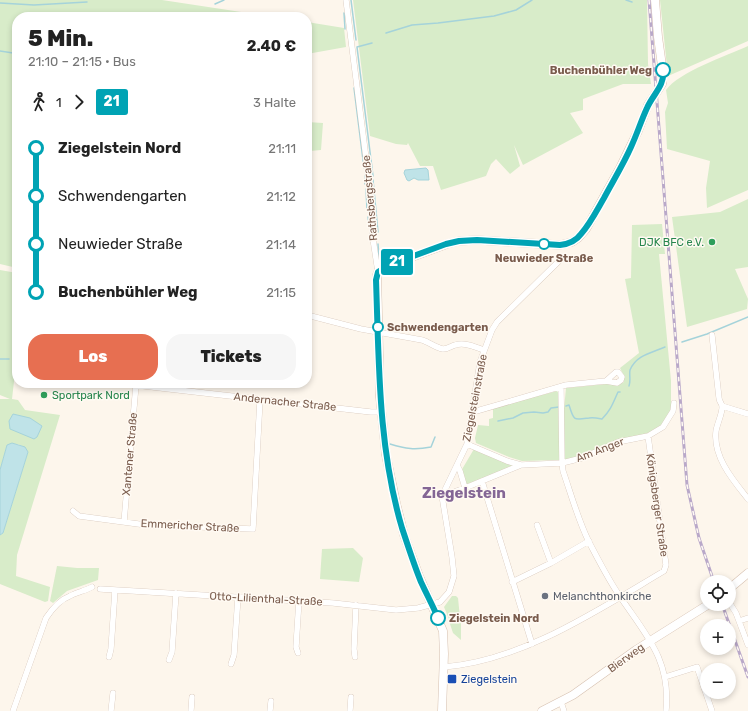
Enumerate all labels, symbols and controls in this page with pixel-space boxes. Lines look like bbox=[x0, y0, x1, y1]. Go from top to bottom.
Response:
text: 5 Min. bbox=[28, 25, 93, 52]
text: 2.40 € bbox=[247, 37, 296, 55]
text: 21:10 – 21:15 · Bus bbox=[28, 54, 136, 69]
marker: Buchenbühler Weg bbox=[655, 62, 671, 78]
place label: Buchenbühler Weg bbox=[550, 64, 652, 77]
icon: walk bbox=[28, 91, 50, 113]
icon: forward bbox=[68, 91, 90, 113]
text: 21 bbox=[104, 93, 120, 110]
text: 1 bbox=[56, 95, 62, 110]
text: 3 Halte bbox=[253, 95, 296, 110]
text: Ziegelstein Nord bbox=[58, 139, 181, 157]
text: 21:11 bbox=[268, 141, 296, 156]
street label: Rathsbergstraße bbox=[360, 155, 380, 241]
text: Schwendengarten bbox=[58, 187, 187, 205]
text: 21:12 bbox=[266, 189, 296, 204]
text: Neuwieder Straße bbox=[58, 235, 183, 253]
place label: DJK BFC e.V. bbox=[639, 236, 704, 249]
text: 21:14 bbox=[266, 237, 296, 252]
marker: DJK BFC e.V. bbox=[707, 237, 717, 247]
marker: Neuwieder Straße bbox=[538, 238, 550, 250]
line badge: 21 bbox=[379, 249, 415, 275]
place label: Neuwieder Straße bbox=[495, 252, 594, 265]
text: 21 bbox=[389, 253, 405, 270]
text: Buchenbühler Weg bbox=[58, 283, 198, 301]
text: 21:15 bbox=[266, 285, 296, 300]
marker: Schwendengarten bbox=[372, 321, 384, 333]
place label: Schwendengarten bbox=[387, 321, 488, 334]
button: Los bbox=[28, 334, 158, 380]
button: Tickets bbox=[166, 334, 296, 380]
street label: Ziegelsteinstraße bbox=[460, 353, 490, 443]
place label: Sportpark Nord bbox=[52, 389, 130, 402]
marker: Sportpark Nord bbox=[39, 390, 49, 400]
street label: Andernacher Straße bbox=[233, 390, 337, 414]
street label: Xantener Straße bbox=[120, 412, 140, 496]
street label: Am Anger bbox=[574, 435, 627, 465]
street label: Königsberger Straße bbox=[643, 453, 671, 557]
district label: Ziegelstein bbox=[422, 484, 506, 502]
street label: Emmericher Straße bbox=[140, 517, 240, 535]
map controls bbox=[700, 575, 736, 699]
button: locate bbox=[700, 575, 736, 611]
street label: Otto-Lilienthal-Straße bbox=[209, 590, 323, 608]
place label: Melanchthonkirche bbox=[553, 590, 651, 603]
marker: Melanchthonkirche bbox=[540, 591, 550, 601]
marker: Ziegelstein Nord bbox=[430, 610, 446, 626]
place label: Ziegelstein Nord bbox=[449, 612, 539, 625]
button: + bbox=[700, 619, 736, 655]
street label: Bierweg bbox=[605, 640, 647, 676]
button: − bbox=[700, 663, 736, 699]
marker: Ziegelstein bbox=[446, 673, 458, 685]
place label: Ziegelstein bbox=[461, 673, 517, 686]

